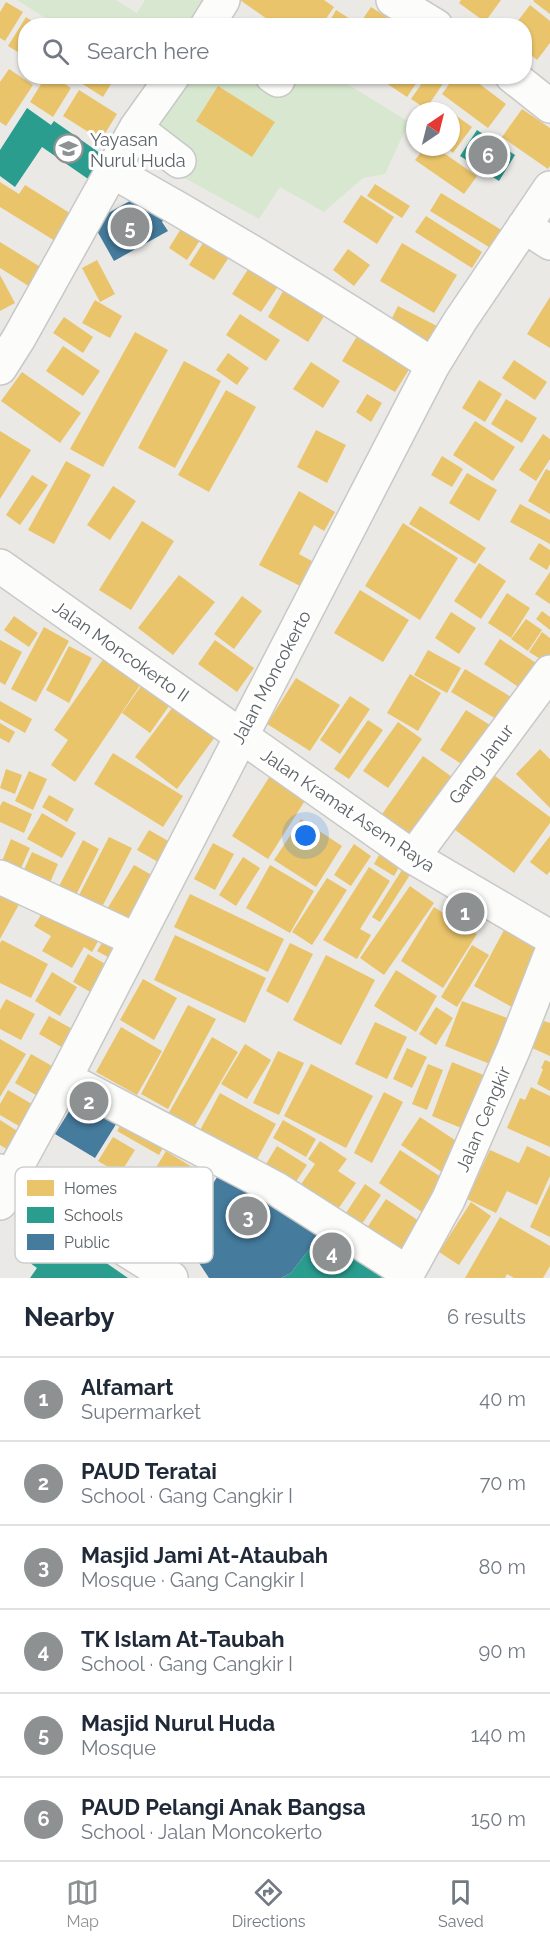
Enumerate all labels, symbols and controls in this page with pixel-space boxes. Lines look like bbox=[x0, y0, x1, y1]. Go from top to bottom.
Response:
search box bbox=[18, 18, 532, 84]
icon: search bbox=[39, 35, 72, 68]
text: Search here bbox=[87, 38, 209, 64]
north arrow bbox=[406, 102, 460, 156]
place label: Yayasan Nurul Huda bbox=[90, 129, 186, 171]
pin: 6 bbox=[468, 132, 508, 178]
school or university icon: Yayasan Nurul Huda bbox=[53, 133, 85, 165]
pin: 5 bbox=[110, 204, 150, 250]
street label: Jalan Moncokerto II bbox=[49, 596, 193, 706]
street label: Jalan Moncokerto bbox=[227, 606, 315, 747]
street label: Gang Janur bbox=[444, 720, 518, 808]
street label: Jalan Kramat Asem Raya bbox=[257, 744, 439, 876]
your location bbox=[291, 821, 320, 850]
pin: 1 bbox=[446, 890, 484, 934]
street label: Jalan Cengkir bbox=[451, 1063, 515, 1175]
pin: 2 bbox=[70, 1078, 109, 1124]
legend bbox=[15, 1167, 213, 1263]
text: Homes bbox=[64, 1179, 117, 1198]
pin: 3 bbox=[228, 1194, 268, 1238]
text: Schools bbox=[64, 1206, 123, 1225]
pin: 4 bbox=[312, 1230, 352, 1274]
text: Public bbox=[64, 1233, 110, 1252]
text: Nearby bbox=[24, 1302, 114, 1332]
text: 6 results bbox=[447, 1305, 526, 1329]
text: Alfamart bbox=[81, 1374, 173, 1400]
text: 1 bbox=[39, 1387, 48, 1411]
text: 40 m bbox=[479, 1387, 526, 1411]
text: Supermarket bbox=[81, 1400, 201, 1424]
text: PAUD Teratai bbox=[81, 1458, 217, 1484]
text: 2 bbox=[38, 1471, 49, 1495]
text: 70 m bbox=[480, 1471, 526, 1495]
text: School · Gang Cangkir I bbox=[81, 1484, 293, 1508]
text: Masjid Jami At-Ataubah bbox=[81, 1542, 328, 1568]
text: 3 bbox=[38, 1555, 49, 1579]
text: 80 m bbox=[478, 1555, 526, 1579]
text: Mosque · Gang Cangkir I bbox=[81, 1568, 304, 1592]
text: TK Islam At-Taubah bbox=[81, 1626, 285, 1652]
text: 4 bbox=[38, 1639, 49, 1663]
text: 90 m bbox=[479, 1639, 526, 1663]
text: School · Gang Cangkir I bbox=[81, 1652, 293, 1676]
text: Masjid Nurul Huda bbox=[81, 1710, 275, 1736]
text: 5 bbox=[38, 1723, 49, 1747]
text: 140 m bbox=[471, 1723, 526, 1747]
text: Mosque bbox=[81, 1736, 156, 1760]
text: PAUD Pelangi Anak Bangsa bbox=[81, 1794, 366, 1820]
text: 6 bbox=[37, 1807, 50, 1831]
text: 150 m bbox=[471, 1807, 526, 1831]
text: School · Jalan Moncokerto bbox=[81, 1820, 322, 1844]
tab: Map bbox=[66, 1876, 99, 1931]
tab: Directions bbox=[232, 1876, 306, 1931]
tab: Saved bbox=[438, 1876, 484, 1931]

